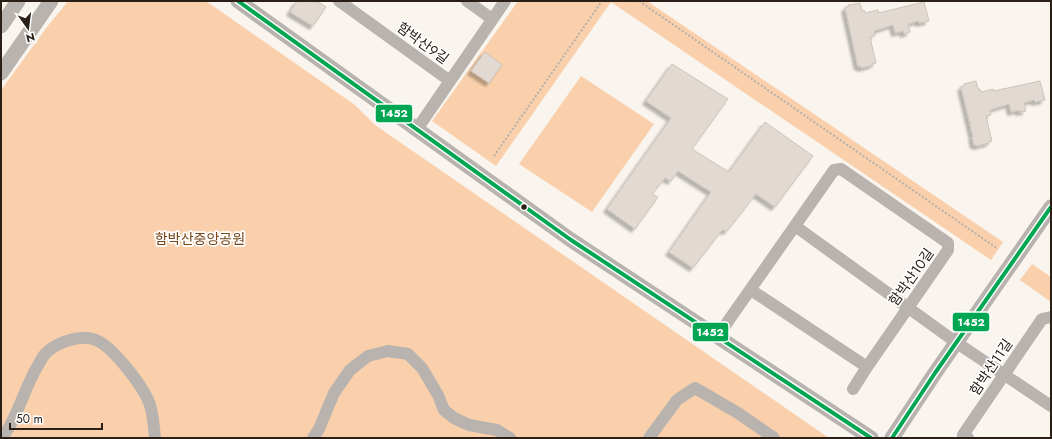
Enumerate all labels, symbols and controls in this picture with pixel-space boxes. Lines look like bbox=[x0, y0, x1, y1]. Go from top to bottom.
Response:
north arrow bbox=[8, 8, 48, 48]
street label: 함박산9길 bbox=[393, 17, 453, 69]
text: N bbox=[24, 29, 37, 47]
line badge: 1452 bbox=[375, 104, 413, 123]
text: 1452 bbox=[380, 105, 408, 121]
unlabelled marker bbox=[519, 202, 529, 212]
park label: 함박산중앙공원 bbox=[155, 229, 245, 249]
street label: 함박산10길 bbox=[884, 244, 938, 310]
line badge: 1452 bbox=[952, 312, 990, 332]
text: 1452 bbox=[957, 314, 985, 330]
line badge: 1452 bbox=[692, 322, 729, 342]
text: 1452 bbox=[696, 324, 724, 340]
street label: 함박산11길 bbox=[965, 335, 1017, 399]
scale bar bbox=[10, 405, 102, 431]
text: 50 m bbox=[16, 410, 43, 428]

